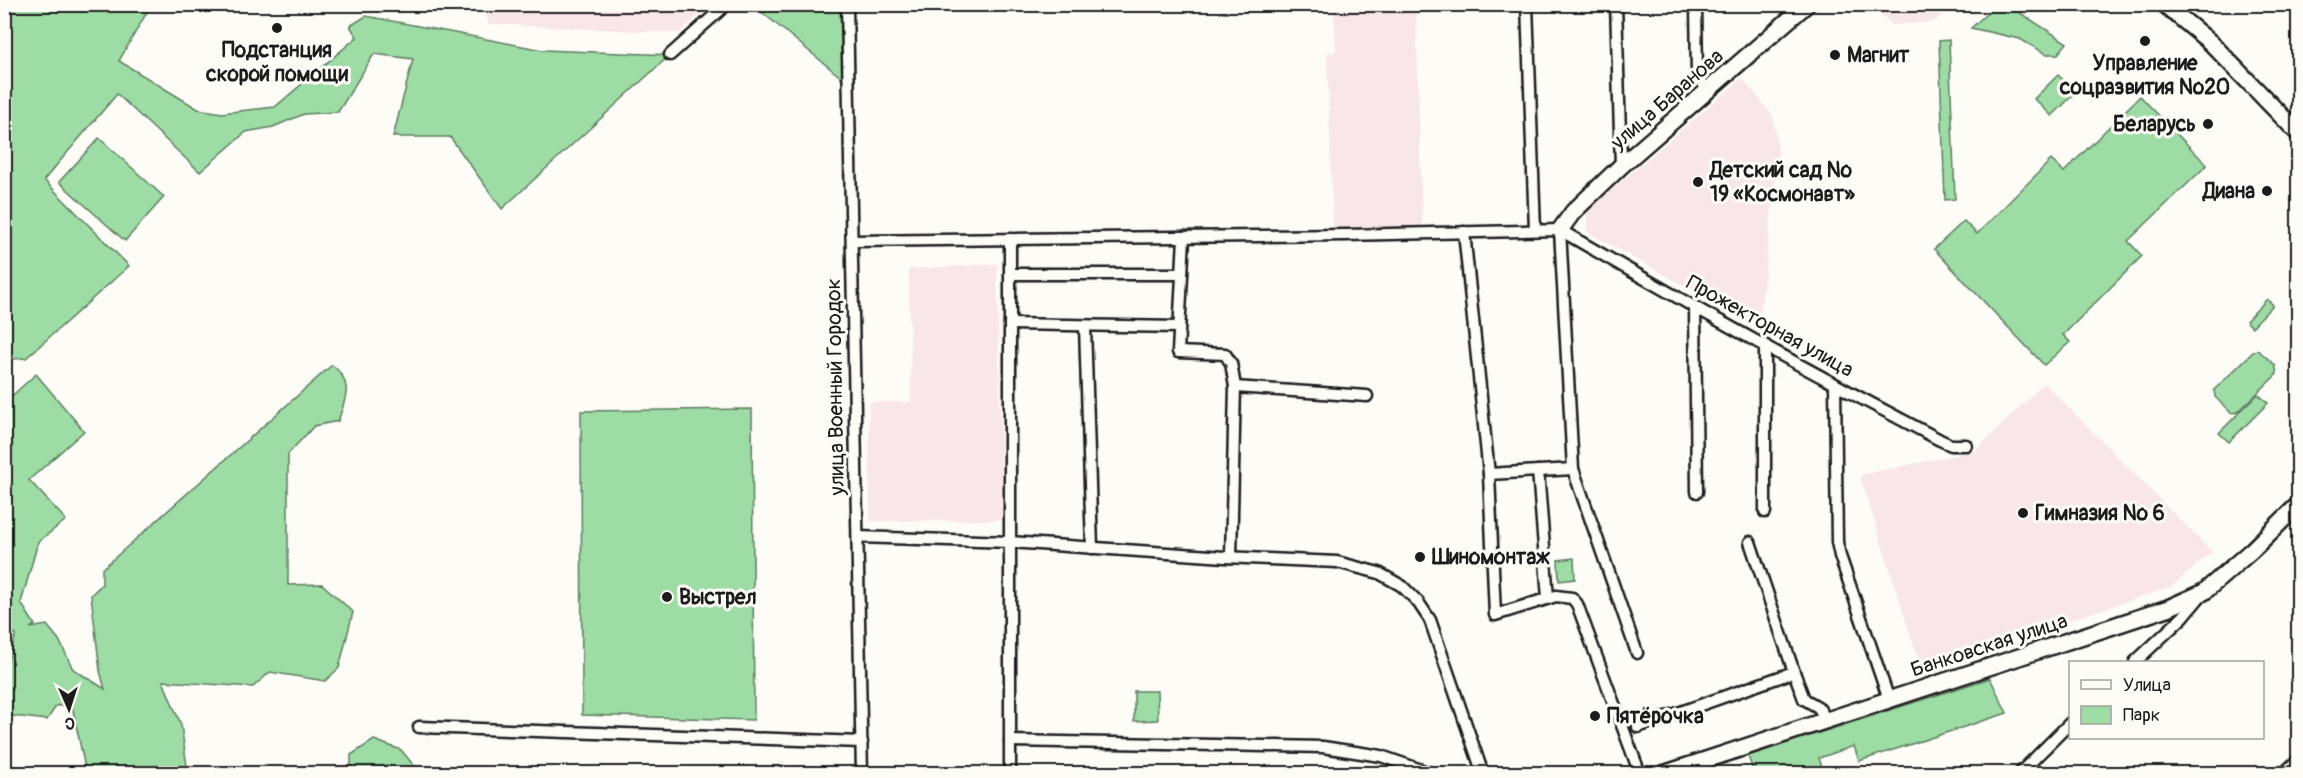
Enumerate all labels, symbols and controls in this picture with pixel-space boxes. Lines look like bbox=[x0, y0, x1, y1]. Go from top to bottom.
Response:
marker: Подстанция скорой помощи bbox=[270, 21, 284, 35]
marker: Управление соцразвития №20 bbox=[2138, 34, 2152, 48]
place label: Подстанция скорой помощи bbox=[205, 37, 349, 88]
place label: Магнит bbox=[1847, 42, 1910, 69]
street label: улица Баранова bbox=[1605, 43, 1729, 156]
marker: Магнит bbox=[1828, 48, 1842, 62]
place label: Управление соцразвития №20 bbox=[2059, 50, 2230, 101]
place label: Беларусь bbox=[2113, 111, 2196, 138]
marker: Беларусь bbox=[2201, 117, 2215, 131]
place label: Детский сад № 19 «Космонавт» bbox=[1708, 157, 1855, 208]
marker: Детский сад № 19 «Космонавт» bbox=[1691, 175, 1705, 189]
place label: Диана bbox=[2201, 178, 2255, 205]
marker: Диана bbox=[2260, 184, 2274, 198]
street label: Прожекторная улица bbox=[1681, 269, 1858, 384]
street label: улица Военный Городок bbox=[820, 278, 851, 497]
place label: Гимназия № 6 bbox=[2035, 500, 2165, 527]
marker: Гимназия № 6 bbox=[2016, 506, 2030, 520]
place label: Шиномонтаж bbox=[1431, 544, 1550, 571]
marker: Шиномонтаж bbox=[1413, 550, 1427, 564]
place label: Выстрел bbox=[679, 584, 756, 611]
marker: Выстрел bbox=[660, 590, 674, 604]
street label: Банковская улица bbox=[1907, 607, 2071, 684]
legend bbox=[2069, 661, 2264, 739]
text: Улица bbox=[2123, 674, 2171, 697]
north arrow bbox=[39, 679, 99, 739]
place label: Пятёрочка bbox=[1607, 703, 1704, 730]
text: Парк bbox=[2123, 704, 2160, 727]
marker: Пятёрочка bbox=[1588, 709, 1602, 723]
text: С bbox=[64, 713, 75, 733]

